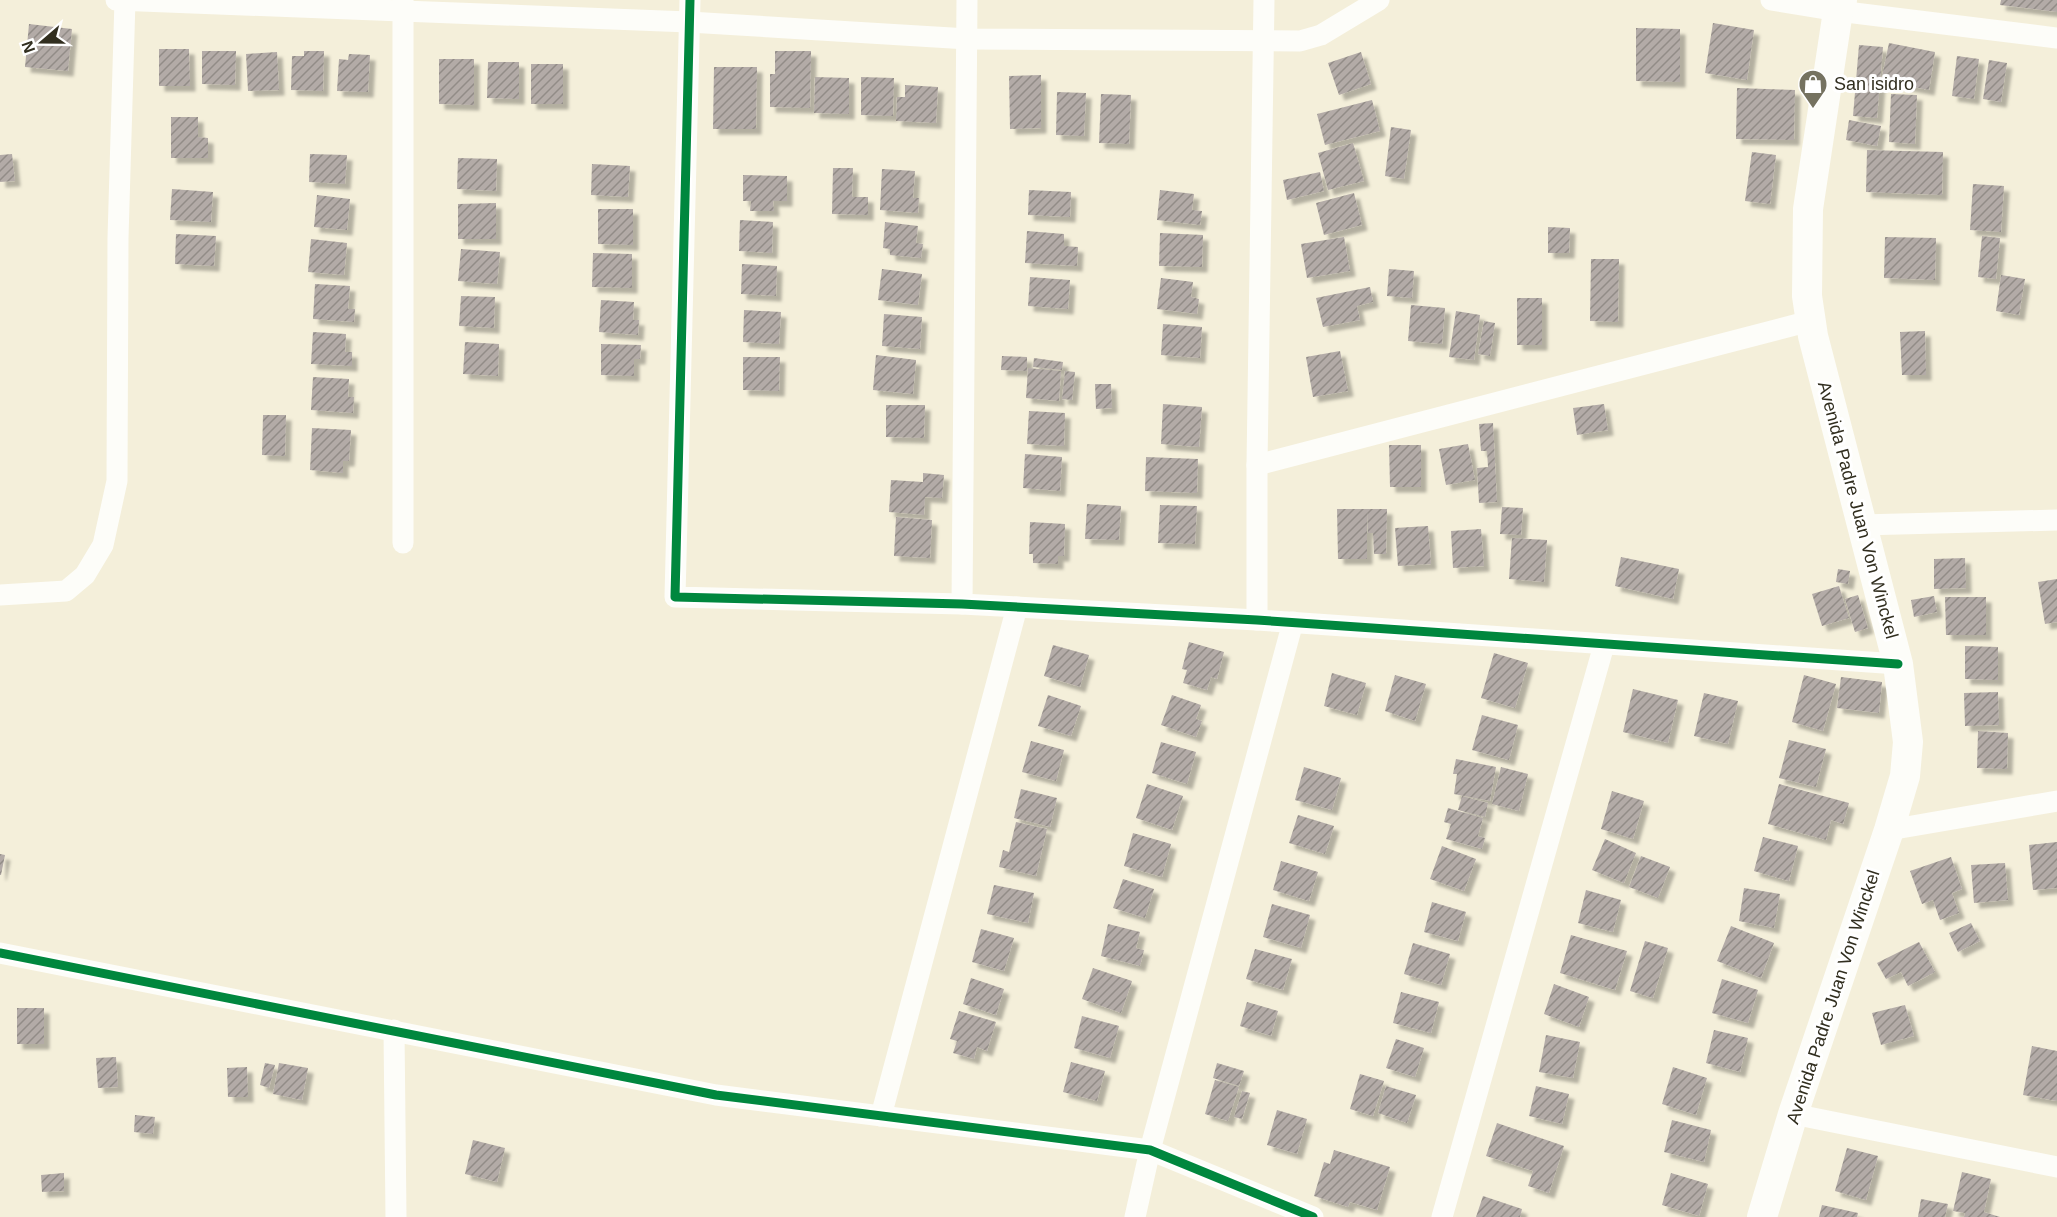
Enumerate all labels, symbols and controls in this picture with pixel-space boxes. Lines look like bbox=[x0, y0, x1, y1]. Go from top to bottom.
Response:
north arrow bbox=[12, 12, 72, 72]
text: N bbox=[18, 39, 38, 55]
shop icon: San isidro bbox=[1797, 68, 1829, 110]
place label: San isidro bbox=[1834, 74, 1914, 94]
street label: Avenida Padre Juan Von Winckel bbox=[1814, 379, 1902, 641]
street label: Avenida Padre Juan Von Winckel bbox=[1782, 867, 1884, 1127]

